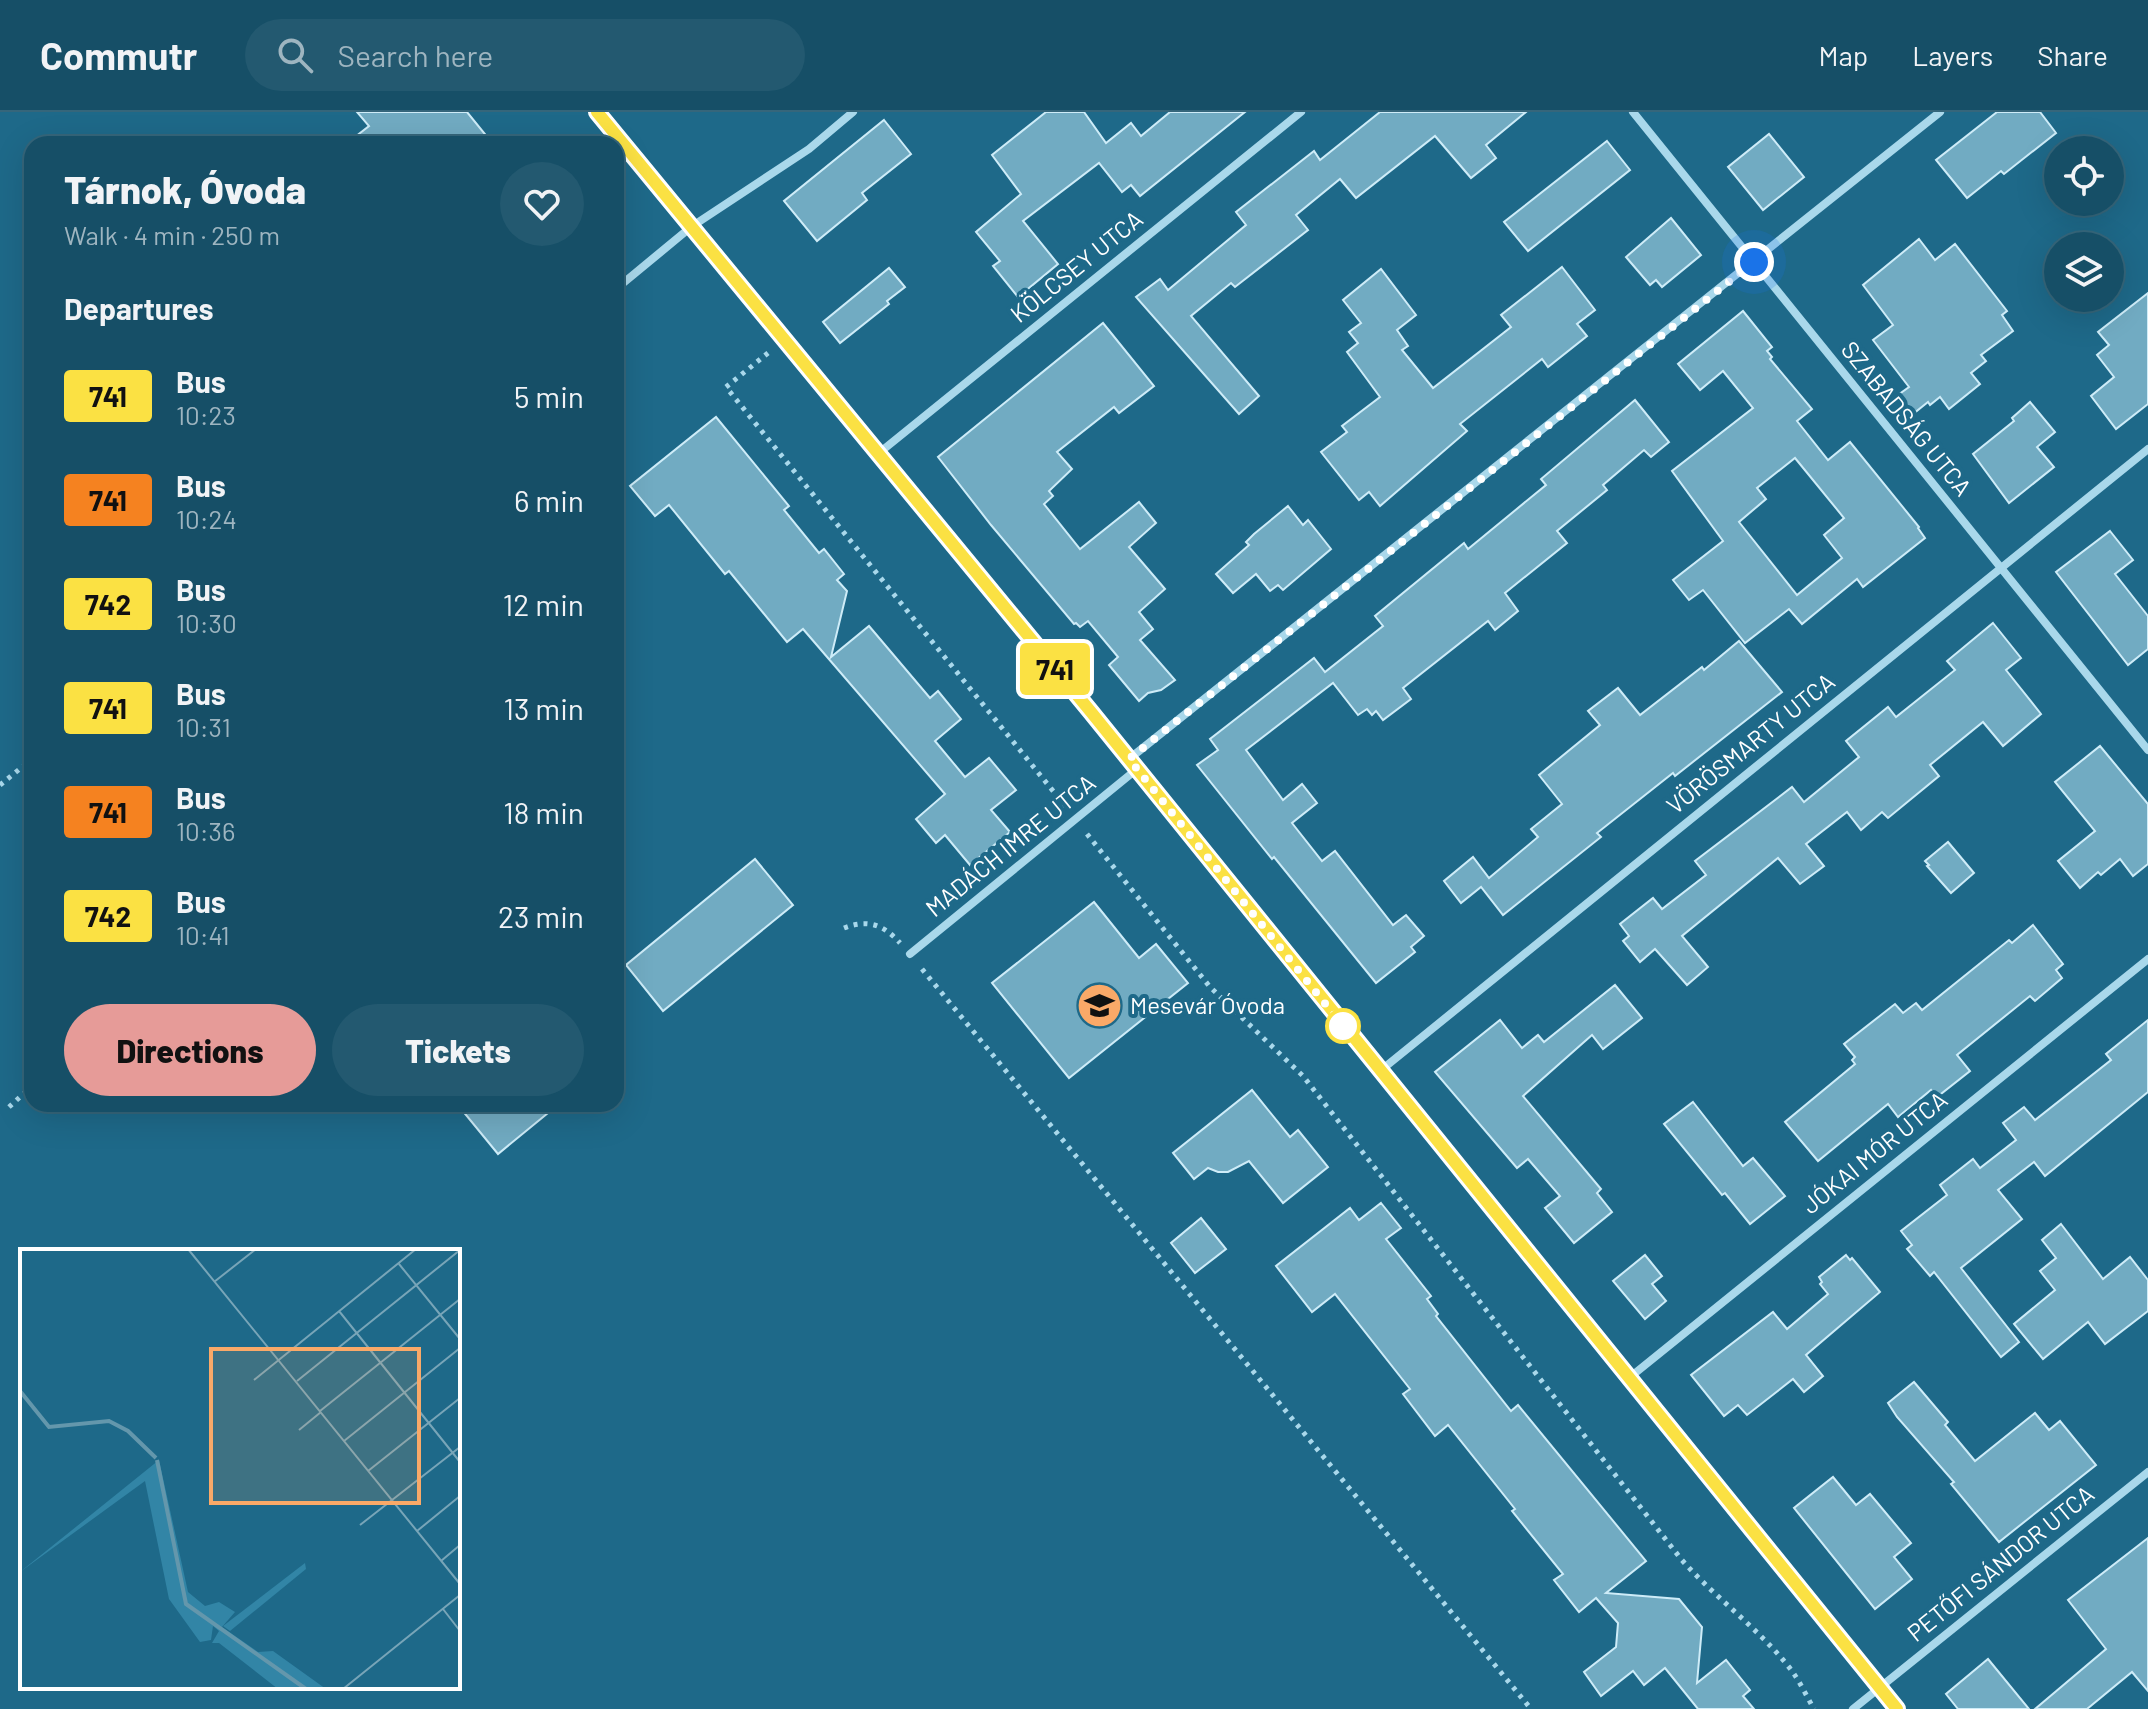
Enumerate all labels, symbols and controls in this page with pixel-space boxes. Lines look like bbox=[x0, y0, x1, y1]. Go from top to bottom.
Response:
search box bbox=[245, 19, 805, 91]
text: Commutr bbox=[40, 32, 197, 78]
icon: search bbox=[273, 33, 317, 77]
text: Search here bbox=[337, 37, 493, 73]
text: Map bbox=[1818, 38, 1868, 72]
text: Layers bbox=[1912, 38, 1993, 72]
text: Share bbox=[2037, 38, 2108, 72]
map controls bbox=[2044, 136, 2124, 312]
button: locate bbox=[2044, 136, 2124, 216]
button: heart bbox=[500, 162, 584, 246]
text: Tárnok, Óvoda bbox=[64, 166, 306, 212]
street label: KÖLCSEY UTCA bbox=[1004, 204, 1148, 328]
text: Walk · 4 min · 250 m bbox=[64, 219, 280, 250]
button: layers bbox=[2044, 232, 2124, 312]
your location bbox=[1734, 242, 1774, 282]
text: Departures bbox=[64, 290, 214, 326]
street label: SZABADSÁG UTCA bbox=[1836, 335, 1978, 501]
text: Bus bbox=[176, 363, 226, 399]
text: 5 min bbox=[514, 378, 584, 414]
text: 741 bbox=[89, 379, 127, 413]
text: 10:23 bbox=[176, 399, 236, 430]
text: Bus bbox=[176, 467, 226, 503]
text: 6 min bbox=[514, 482, 584, 518]
text: 741 bbox=[89, 483, 127, 517]
text: 10:24 bbox=[176, 503, 237, 534]
text: Bus bbox=[176, 571, 226, 607]
text: 12 min bbox=[503, 586, 584, 622]
text: 742 bbox=[85, 587, 131, 621]
text: 10:30 bbox=[176, 607, 237, 638]
line badge: 741 bbox=[1009, 643, 1101, 695]
text: 741 bbox=[1036, 652, 1074, 686]
street label: VÖRÖSMARTY UTCA bbox=[1660, 666, 1840, 819]
text: Bus bbox=[176, 675, 226, 711]
text: 13 min bbox=[503, 690, 584, 726]
text: 741 bbox=[89, 691, 127, 725]
text: 10:31 bbox=[176, 711, 231, 742]
street label: MADÁCH IMRE UTCA bbox=[919, 768, 1101, 922]
text: Bus bbox=[176, 779, 226, 815]
text: 18 min bbox=[503, 794, 584, 830]
text: 741 bbox=[89, 795, 127, 829]
text: 10:36 bbox=[176, 815, 235, 846]
text: Bus bbox=[176, 883, 226, 919]
text: 23 min bbox=[498, 898, 584, 934]
text: 742 bbox=[85, 899, 131, 933]
text: 10:41 bbox=[176, 919, 230, 950]
school or university icon: Mesevár Óvoda bbox=[1075, 982, 1123, 1030]
place label: Mesevár Óvoda bbox=[1130, 990, 1285, 1019]
button: Directions bbox=[64, 1004, 316, 1096]
button: Tickets bbox=[332, 1004, 584, 1096]
unlabelled marker bbox=[1326, 1009, 1360, 1043]
street label: JÓKAI MÓR UTCA bbox=[1796, 1085, 1952, 1219]
inset map bbox=[20, 1249, 460, 1689]
street label: PETŐFI SÁNDOR UTCA bbox=[1901, 1479, 2099, 1647]

